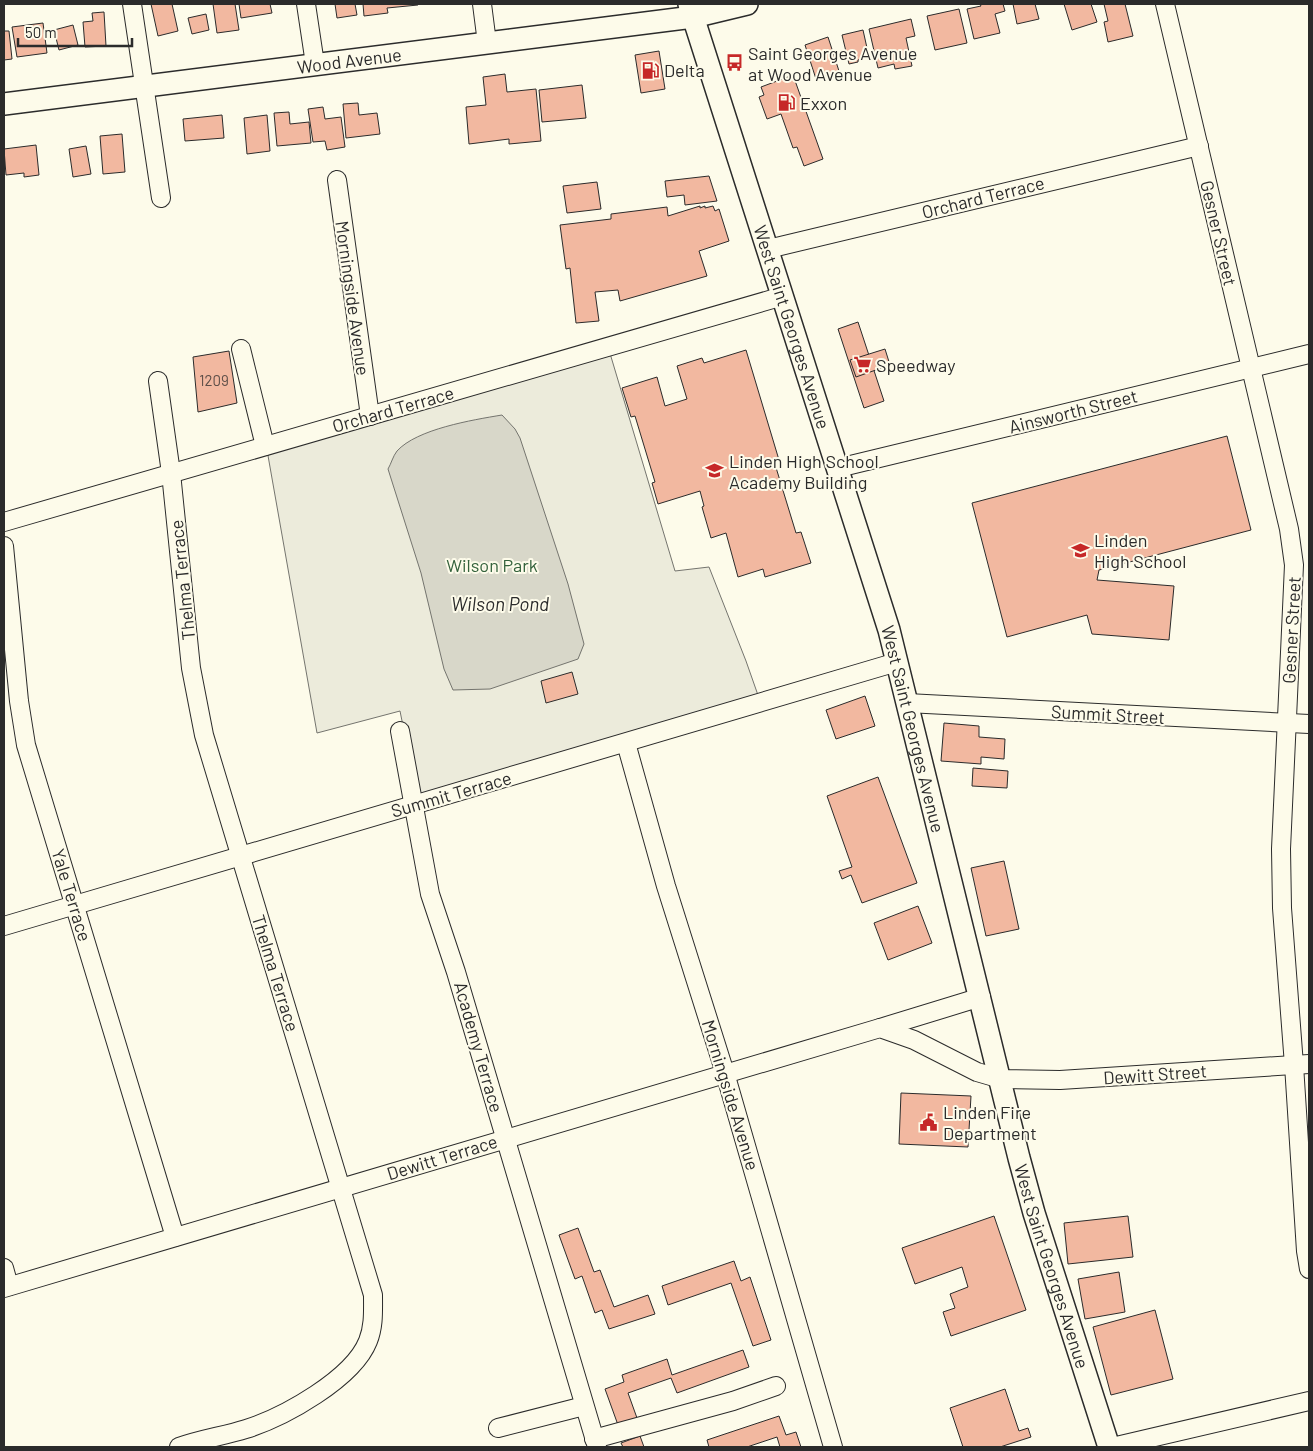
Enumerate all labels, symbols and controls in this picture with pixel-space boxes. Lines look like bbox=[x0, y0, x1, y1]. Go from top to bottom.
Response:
scale bar bbox=[18, 15, 131, 47]
text: 50 m bbox=[25, 23, 57, 41]
place label: Saint Georges Avenue at Wood Avenue bbox=[748, 42, 917, 85]
street label: Wood Avenue bbox=[296, 43, 403, 78]
bus stop icon: Saint Georges Avenue at Wood Avenue bbox=[724, 53, 744, 73]
place label: Delta bbox=[664, 59, 705, 81]
fuel station icon: Delta bbox=[640, 60, 660, 80]
place label: Exxon bbox=[800, 92, 847, 114]
fuel station icon: Exxon bbox=[776, 93, 796, 113]
street label: Orchard Terrace bbox=[919, 171, 1047, 223]
street label: Gesner Street bbox=[1196, 178, 1242, 288]
street label: Morningside Avenue bbox=[331, 219, 375, 377]
street label: West Saint Georges Avenue bbox=[749, 222, 835, 432]
place label: Speedway bbox=[876, 354, 956, 376]
supermarket icon: Speedway bbox=[852, 355, 872, 375]
house number: 1209 bbox=[199, 371, 229, 389]
street label: Orchard Terrace bbox=[330, 381, 456, 437]
street label: Ainsworth Street bbox=[1006, 384, 1140, 438]
place label: Linden High School Academy Building bbox=[729, 450, 879, 493]
school or university icon: Linden High School Academy Building bbox=[705, 461, 725, 481]
street label: Thelma Terrace bbox=[165, 519, 199, 641]
place label: Linden High School bbox=[1094, 529, 1187, 572]
school or university icon: Linden High School bbox=[1070, 540, 1090, 560]
park label: Wilson Park bbox=[446, 554, 538, 576]
street label: Gesner Street bbox=[1277, 576, 1305, 684]
water label: Wilson Pond bbox=[451, 592, 549, 615]
street label: West Saint Georges Avenue bbox=[877, 623, 949, 835]
street label: Summit Street bbox=[1051, 700, 1165, 728]
street label: Summit Terrace bbox=[388, 766, 514, 822]
street label: Yale Terrace bbox=[47, 846, 97, 944]
street label: Thelma Terrace bbox=[248, 912, 304, 1034]
street label: Academy Terrace bbox=[450, 979, 508, 1115]
street label: Morningside Avenue bbox=[698, 1017, 764, 1173]
street label: Dewitt Street bbox=[1102, 1059, 1208, 1089]
place label: Linden Fire Department bbox=[943, 1101, 1037, 1144]
public building icon: Linden Fire Department bbox=[919, 1112, 939, 1132]
street label: Dewitt Terrace bbox=[384, 1130, 500, 1184]
street label: West Saint Georges Avenue bbox=[1010, 1162, 1094, 1371]

